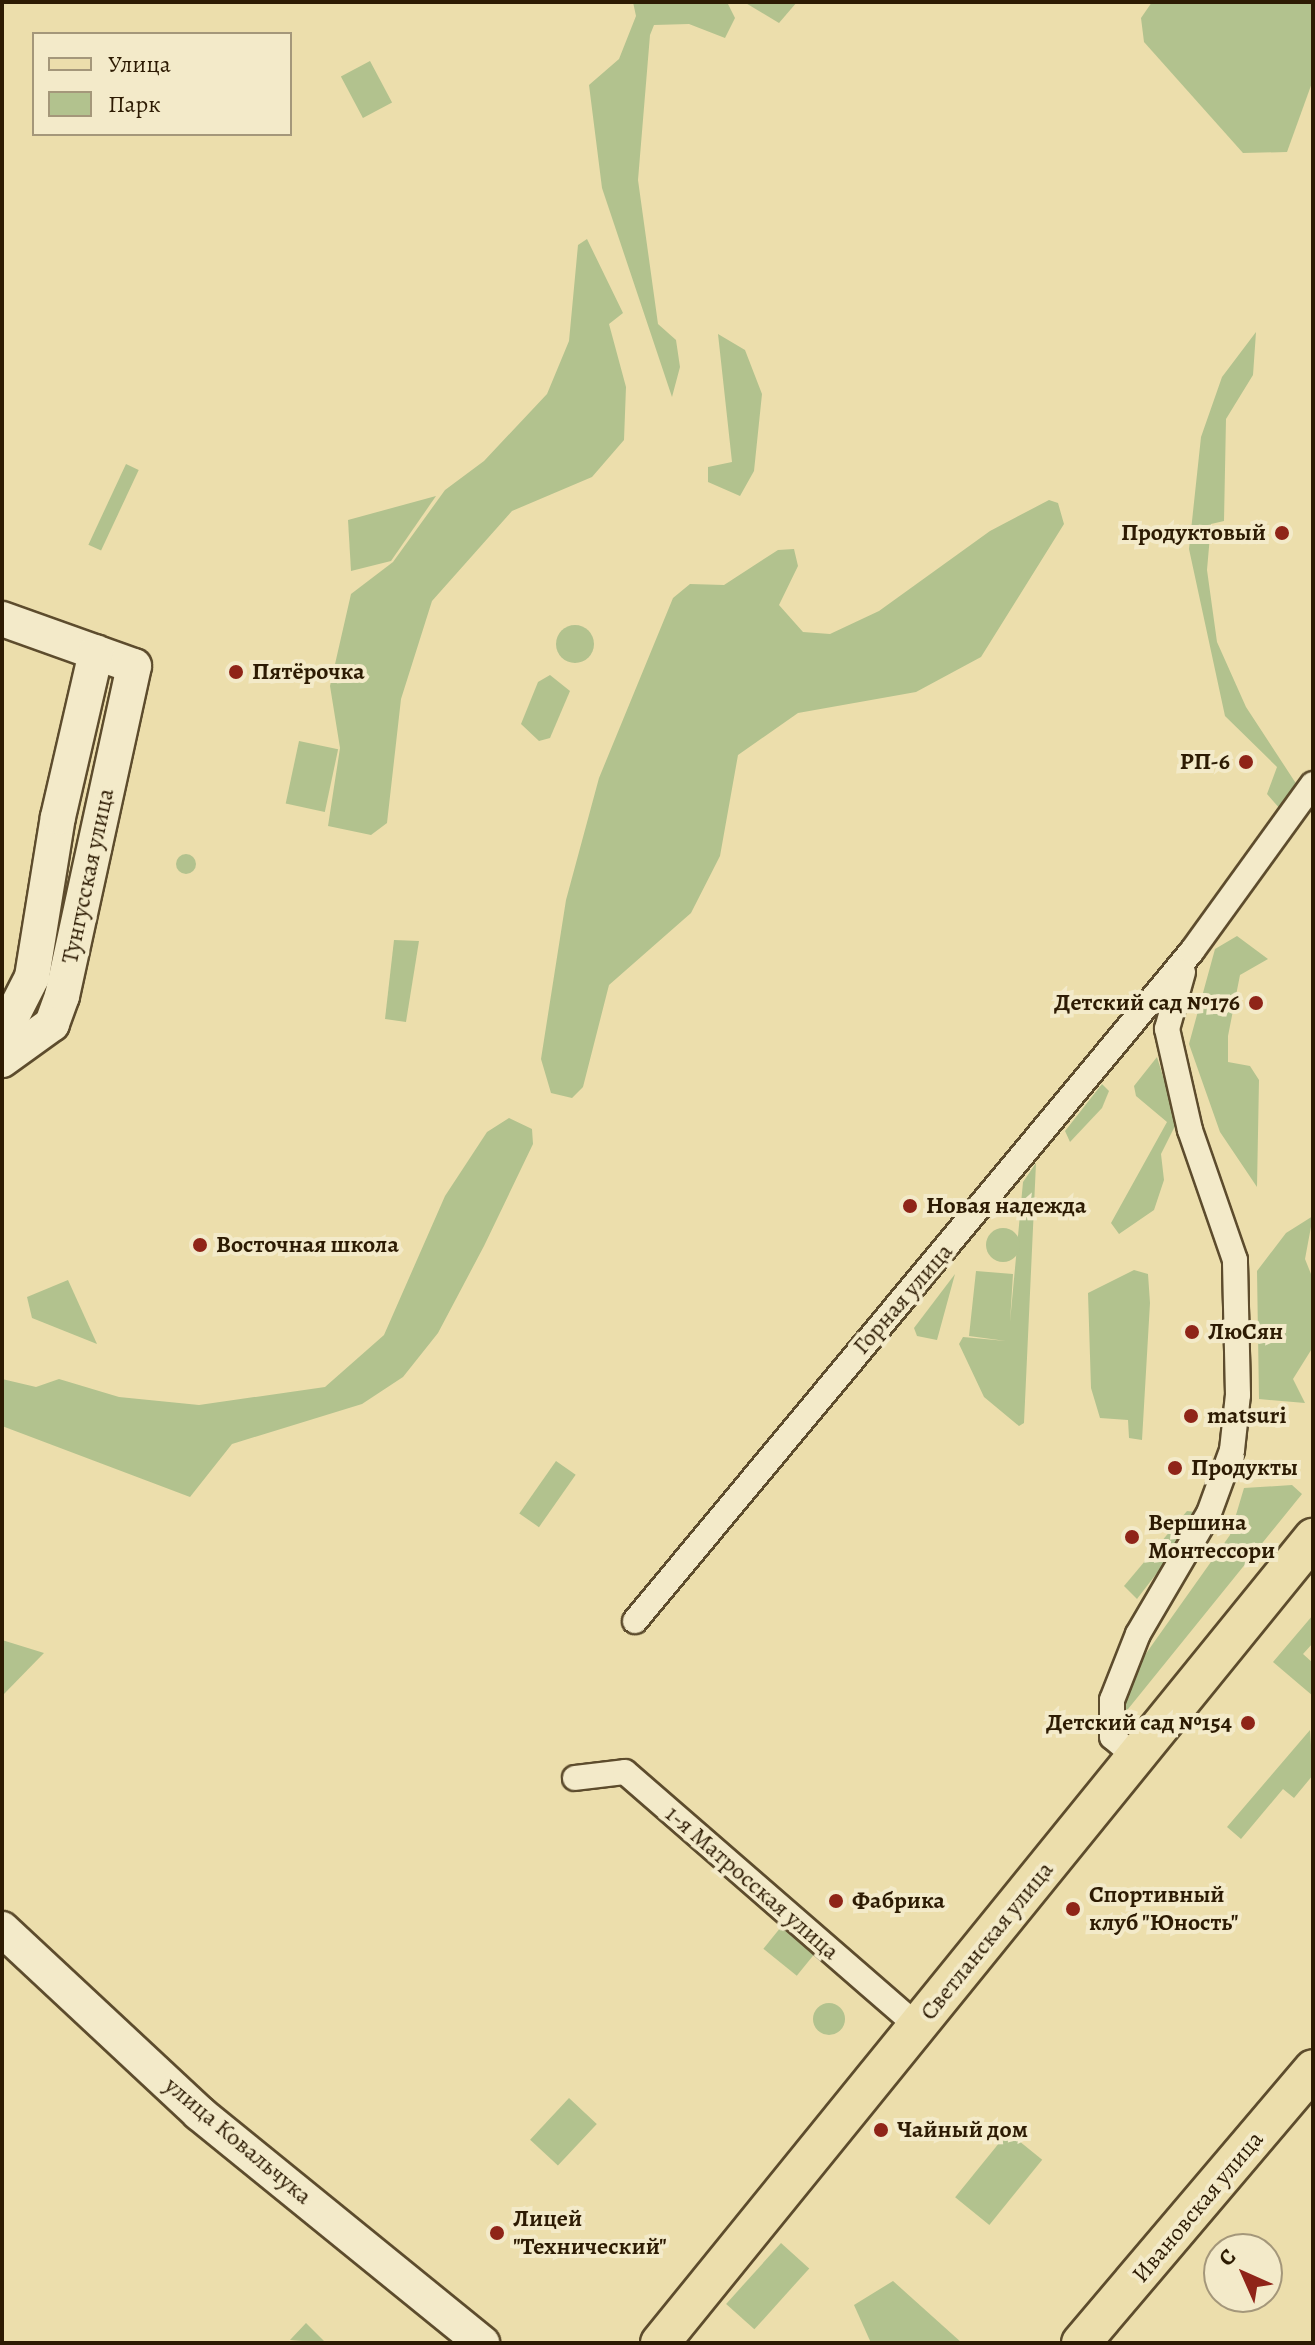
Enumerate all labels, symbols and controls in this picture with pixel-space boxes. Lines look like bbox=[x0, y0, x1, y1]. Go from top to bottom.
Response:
legend bbox=[32, 32, 292, 136]
text: Улица bbox=[108, 48, 171, 80]
text: Парк bbox=[108, 88, 161, 120]
place label: Продуктовый bbox=[1121, 519, 1266, 547]
marker: Продуктовый bbox=[1273, 524, 1291, 542]
place label: Пятёрочка bbox=[252, 658, 365, 686]
marker: Пятёрочка bbox=[227, 663, 245, 681]
place label: РП-6 bbox=[1180, 748, 1230, 776]
marker: РП-6 bbox=[1237, 753, 1255, 771]
street label: Тунгусская улица bbox=[55, 786, 121, 966]
place label: Детский сад №176 bbox=[1054, 989, 1240, 1017]
marker: Детский сад №176 bbox=[1247, 994, 1265, 1012]
place label: Новая надежда bbox=[926, 1192, 1086, 1220]
marker: Новая надежда bbox=[901, 1197, 919, 1215]
place label: Восточная школа bbox=[216, 1231, 399, 1259]
marker: Восточная школа bbox=[191, 1236, 209, 1254]
street label: Горная улица bbox=[847, 1238, 959, 1360]
place label: ЛюСян bbox=[1208, 1318, 1283, 1346]
marker: ЛюСян bbox=[1183, 1323, 1201, 1341]
place label: matsuri bbox=[1207, 1402, 1286, 1430]
marker: matsuri bbox=[1182, 1407, 1200, 1425]
place label: Продукты bbox=[1191, 1454, 1298, 1482]
marker: Продукты bbox=[1166, 1459, 1184, 1477]
place label: Вершина Монтессори bbox=[1148, 1509, 1275, 1565]
marker: Вершина Монтессори bbox=[1123, 1528, 1141, 1546]
place label: Детский сад №154 bbox=[1046, 1709, 1232, 1737]
marker: Детский сад №154 bbox=[1239, 1714, 1257, 1732]
street label: 1-я Матросская улица bbox=[659, 1800, 845, 1966]
street label: Светланская улица bbox=[914, 1856, 1060, 2026]
place label: Спортивный клуб "Юность" bbox=[1089, 1881, 1239, 1937]
place label: Фабрика bbox=[852, 1887, 945, 1915]
marker: Фабрика bbox=[827, 1892, 845, 1910]
marker: Спортивный клуб "Юность" bbox=[1064, 1900, 1082, 1918]
street label: улица Ковальчука bbox=[159, 2071, 317, 2211]
place label: Чайный дом bbox=[897, 2116, 1028, 2144]
marker: Чайный дом bbox=[872, 2121, 890, 2139]
street label: Ивановская улица bbox=[1126, 2125, 1270, 2289]
place label: Лицей "Технический" bbox=[513, 2205, 667, 2261]
marker: Лицей "Технический" bbox=[488, 2224, 506, 2242]
north arrow bbox=[1203, 2233, 1283, 2313]
text: С bbox=[1212, 2242, 1243, 2273]

